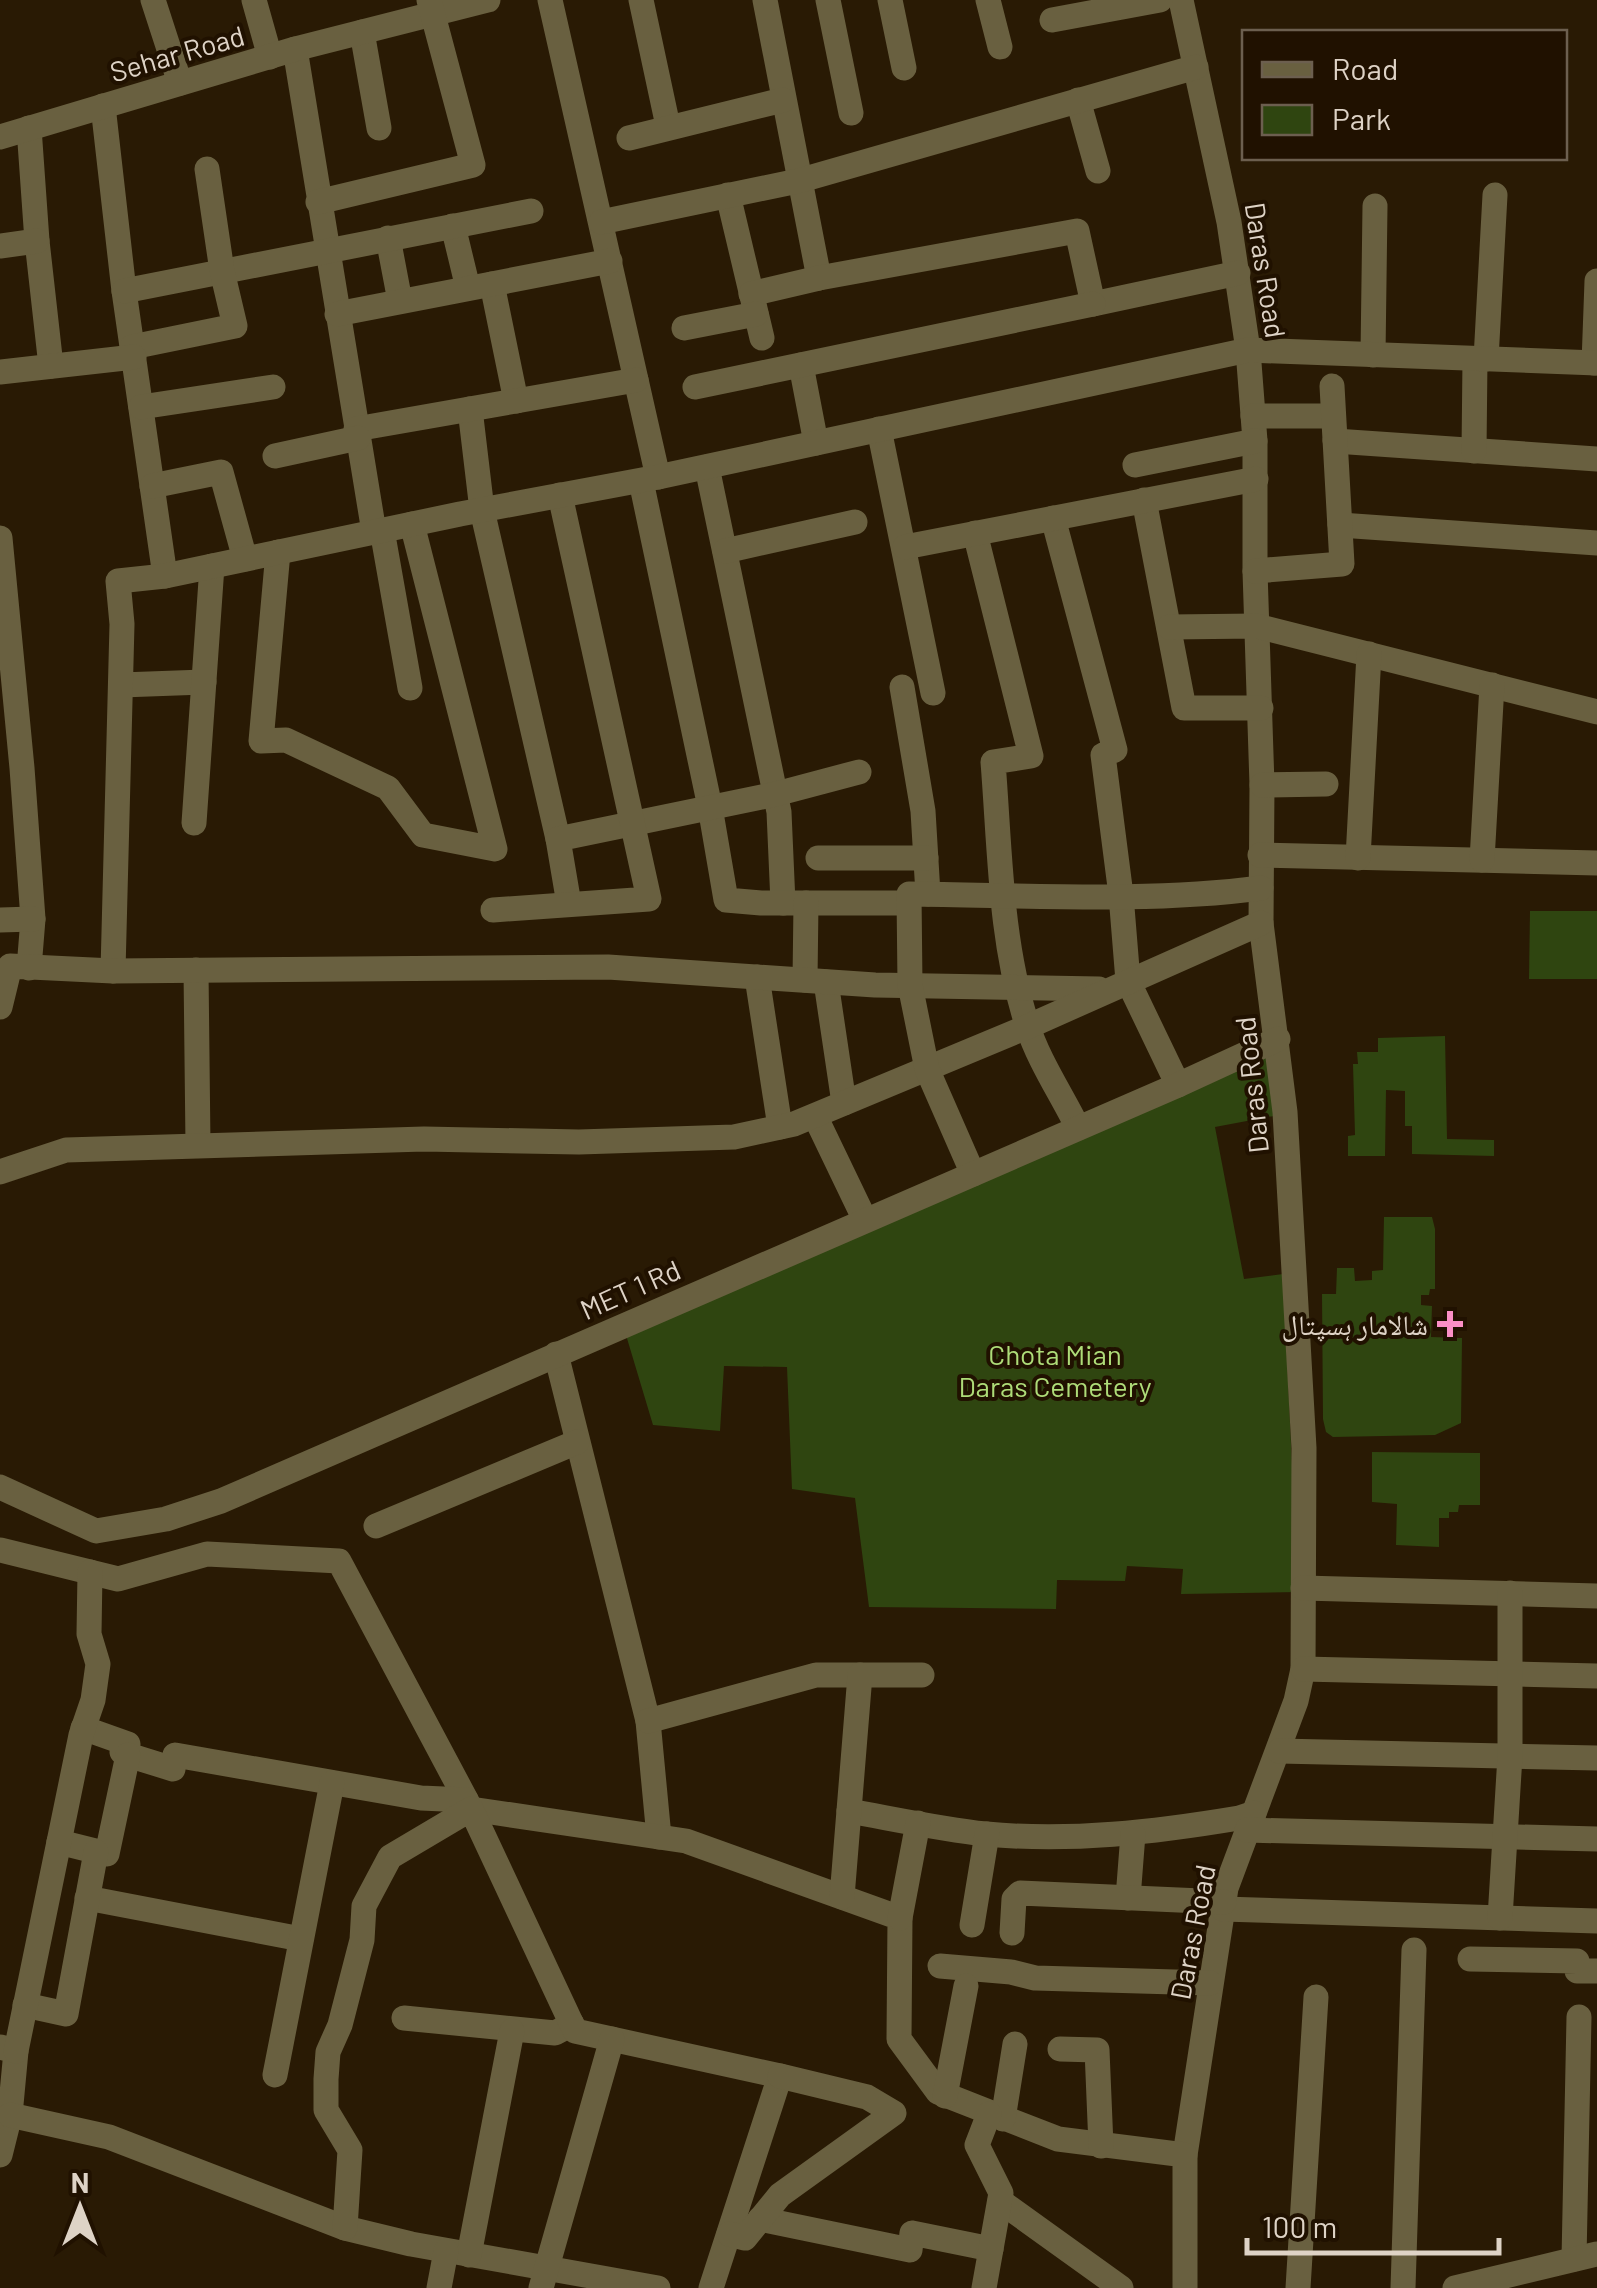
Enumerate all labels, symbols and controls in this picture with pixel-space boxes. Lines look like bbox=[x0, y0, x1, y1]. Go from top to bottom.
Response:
street label: Sehar Road bbox=[106, 18, 248, 88]
legend bbox=[1242, 30, 1567, 160]
text: Road bbox=[1332, 50, 1398, 86]
text: Park bbox=[1332, 100, 1391, 136]
street label: Daras Road bbox=[1239, 200, 1293, 340]
street label: Daras Road bbox=[1227, 1015, 1275, 1155]
street label: MET 1 Rd bbox=[575, 1252, 685, 1326]
place label: شالامار ہسپتال bbox=[1282, 1307, 1428, 1342]
marker: شالامار ہسپتال bbox=[1437, 1311, 1463, 1337]
park label: Chota Mian Daras Cemetery bbox=[958, 1337, 1152, 1403]
street label: Daras Road bbox=[1162, 1862, 1222, 2002]
north arrow bbox=[30, 2158, 130, 2258]
text: N bbox=[71, 2165, 89, 2199]
scale bar bbox=[1247, 2193, 1500, 2255]
text: 100 m bbox=[1262, 2208, 1337, 2244]

